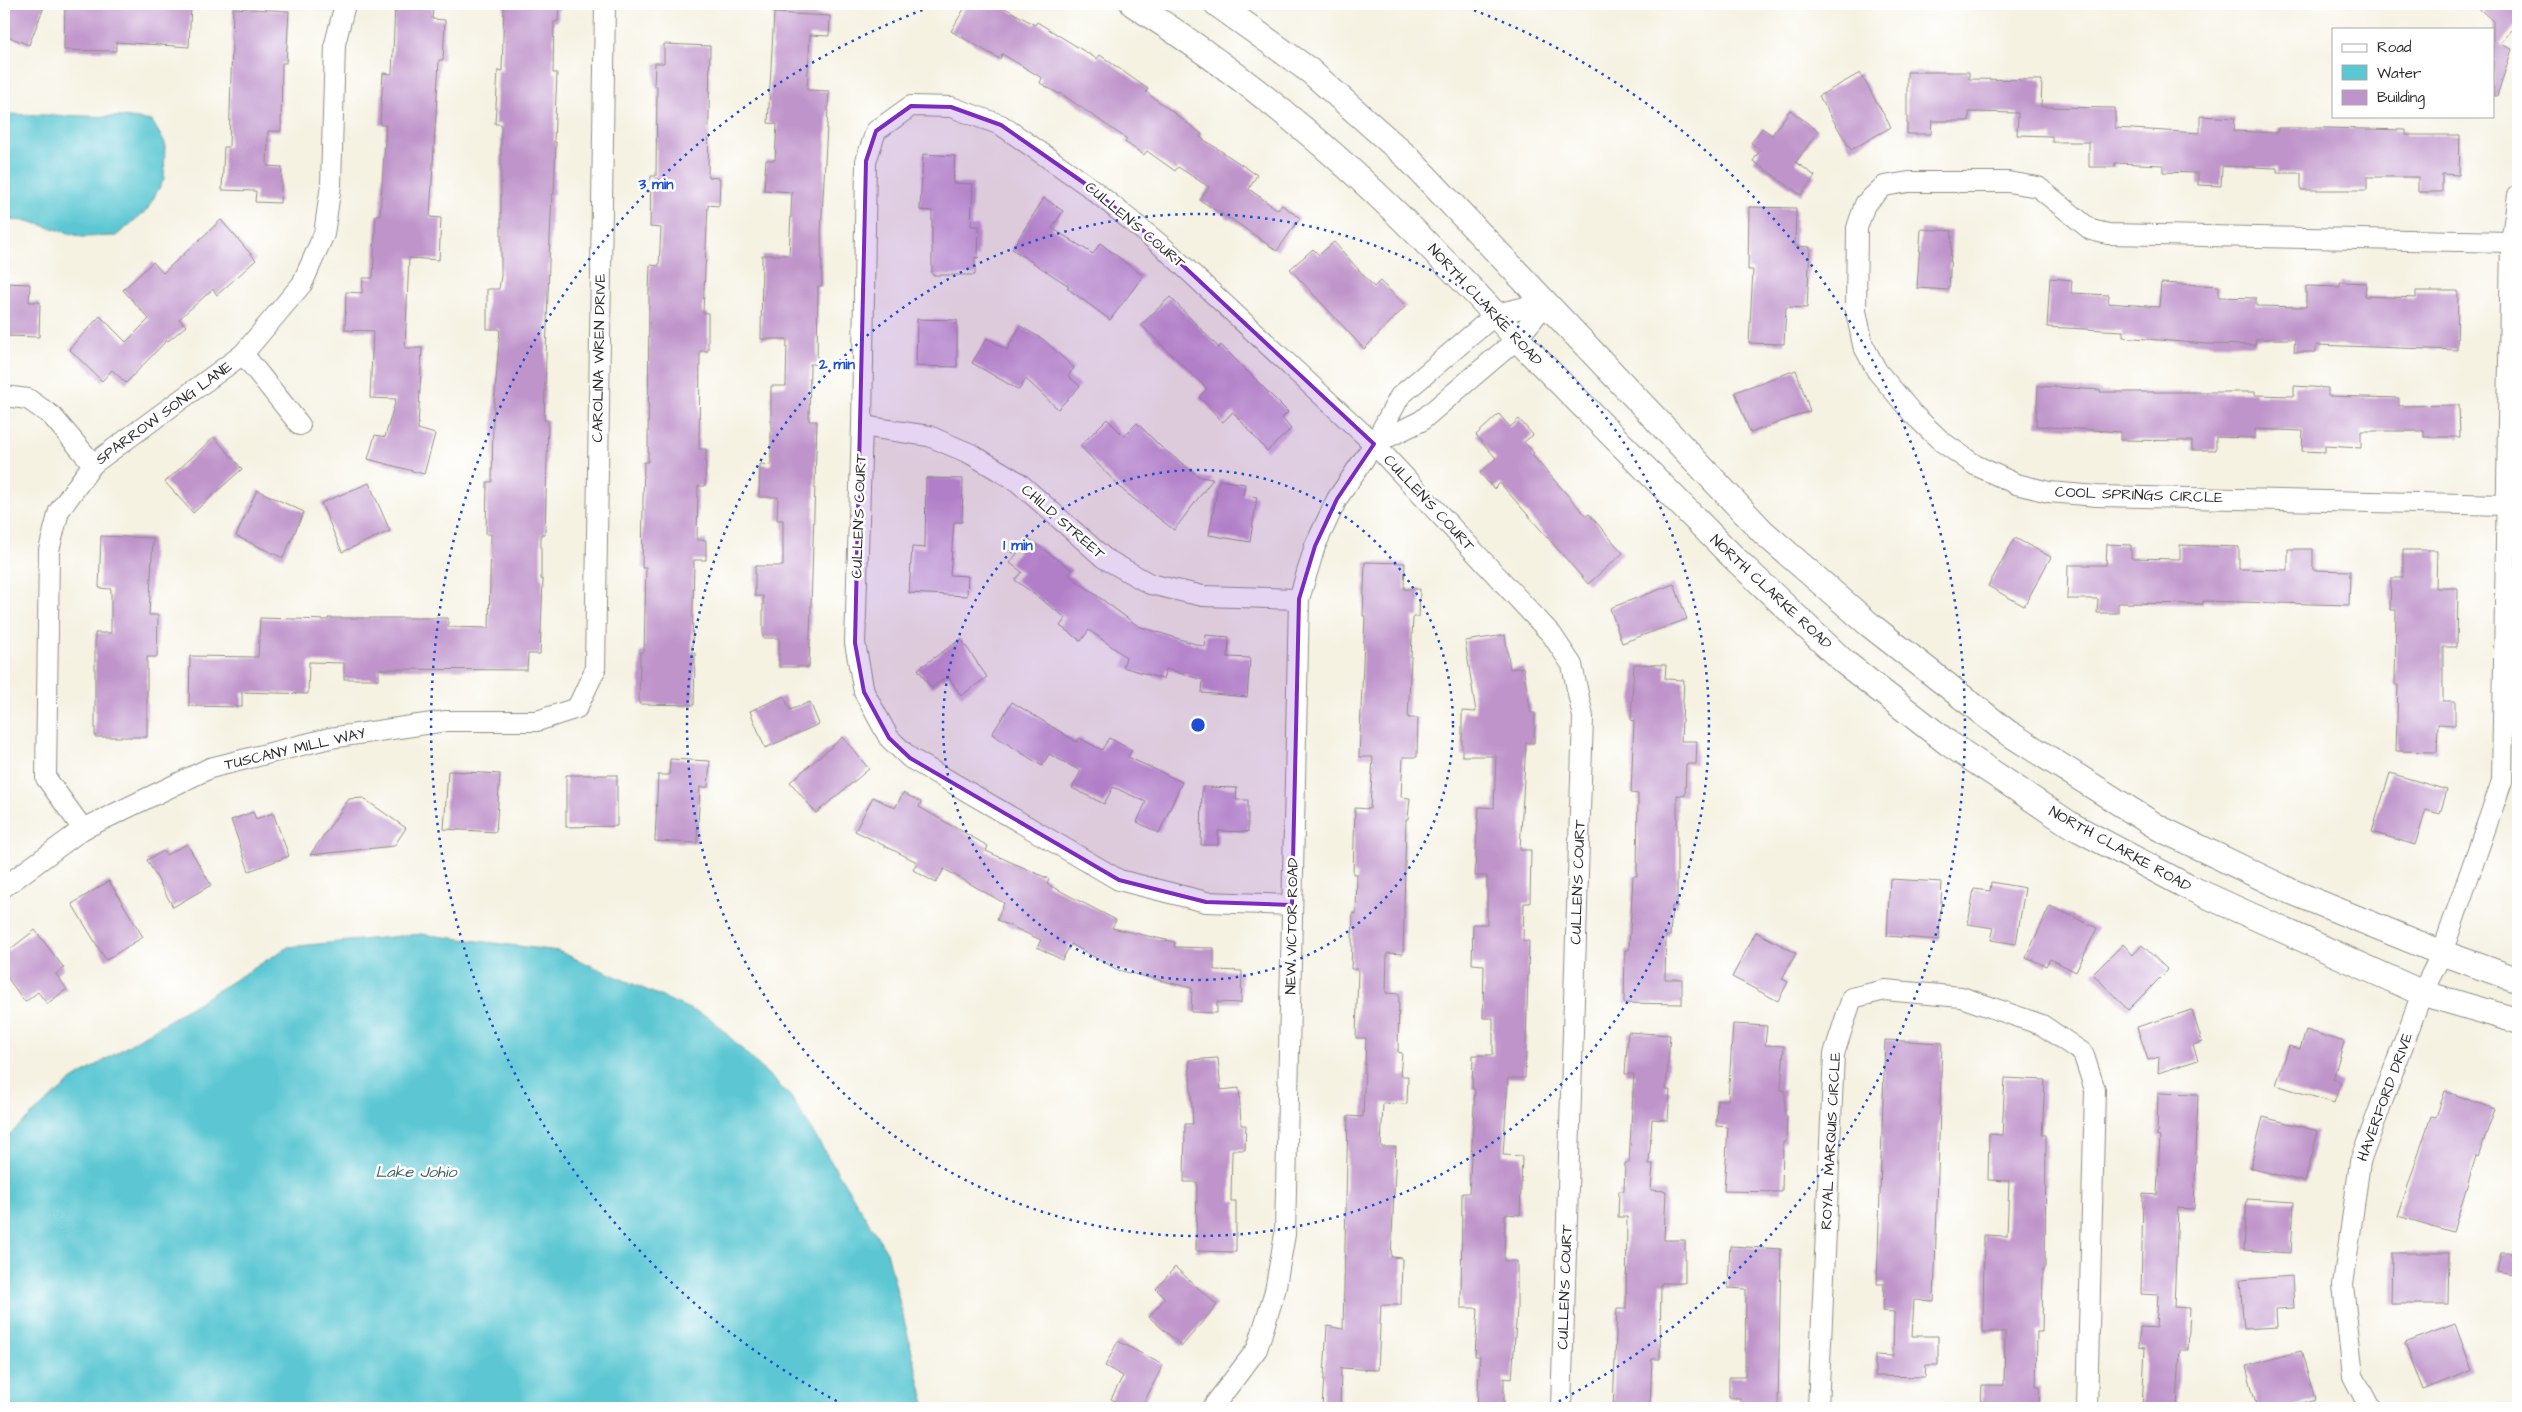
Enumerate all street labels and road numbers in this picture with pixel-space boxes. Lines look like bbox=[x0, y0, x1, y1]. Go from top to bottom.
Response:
street label: CULLEN'S COURT bbox=[1080, 177, 1190, 274]
street label: NORTH CLARKE ROAD bbox=[1423, 239, 1547, 371]
street label: CAROLINA WREN DRIVE bbox=[587, 273, 611, 443]
street label: SPARROW SONG LANE bbox=[91, 356, 237, 470]
street label: CULLEN'S COURT bbox=[1379, 450, 1480, 556]
street label: CULLEN'S COURT bbox=[846, 452, 872, 579]
street label: CHILD STREET bbox=[1017, 480, 1110, 565]
street label: COOL SPRINGS CIRCLE bbox=[2055, 482, 2224, 508]
street label: NORTH CLARKE ROAD bbox=[1705, 530, 1837, 654]
street label: TUSCANY MILL WAY bbox=[222, 723, 368, 775]
street label: NORTH CLARKE ROAD bbox=[2045, 801, 2195, 897]
street label: CULLEN'S COURT bbox=[1565, 818, 1591, 945]
street label: NEW VICTOR ROAD bbox=[1280, 857, 1304, 995]
street label: HAVERFORD DRIVE bbox=[2352, 1030, 2418, 1164]
street label: ROYAL MARQUIS CIRCLE bbox=[1816, 1051, 1846, 1230]
street label: CULLEN'S COURT bbox=[1552, 1223, 1578, 1350]

